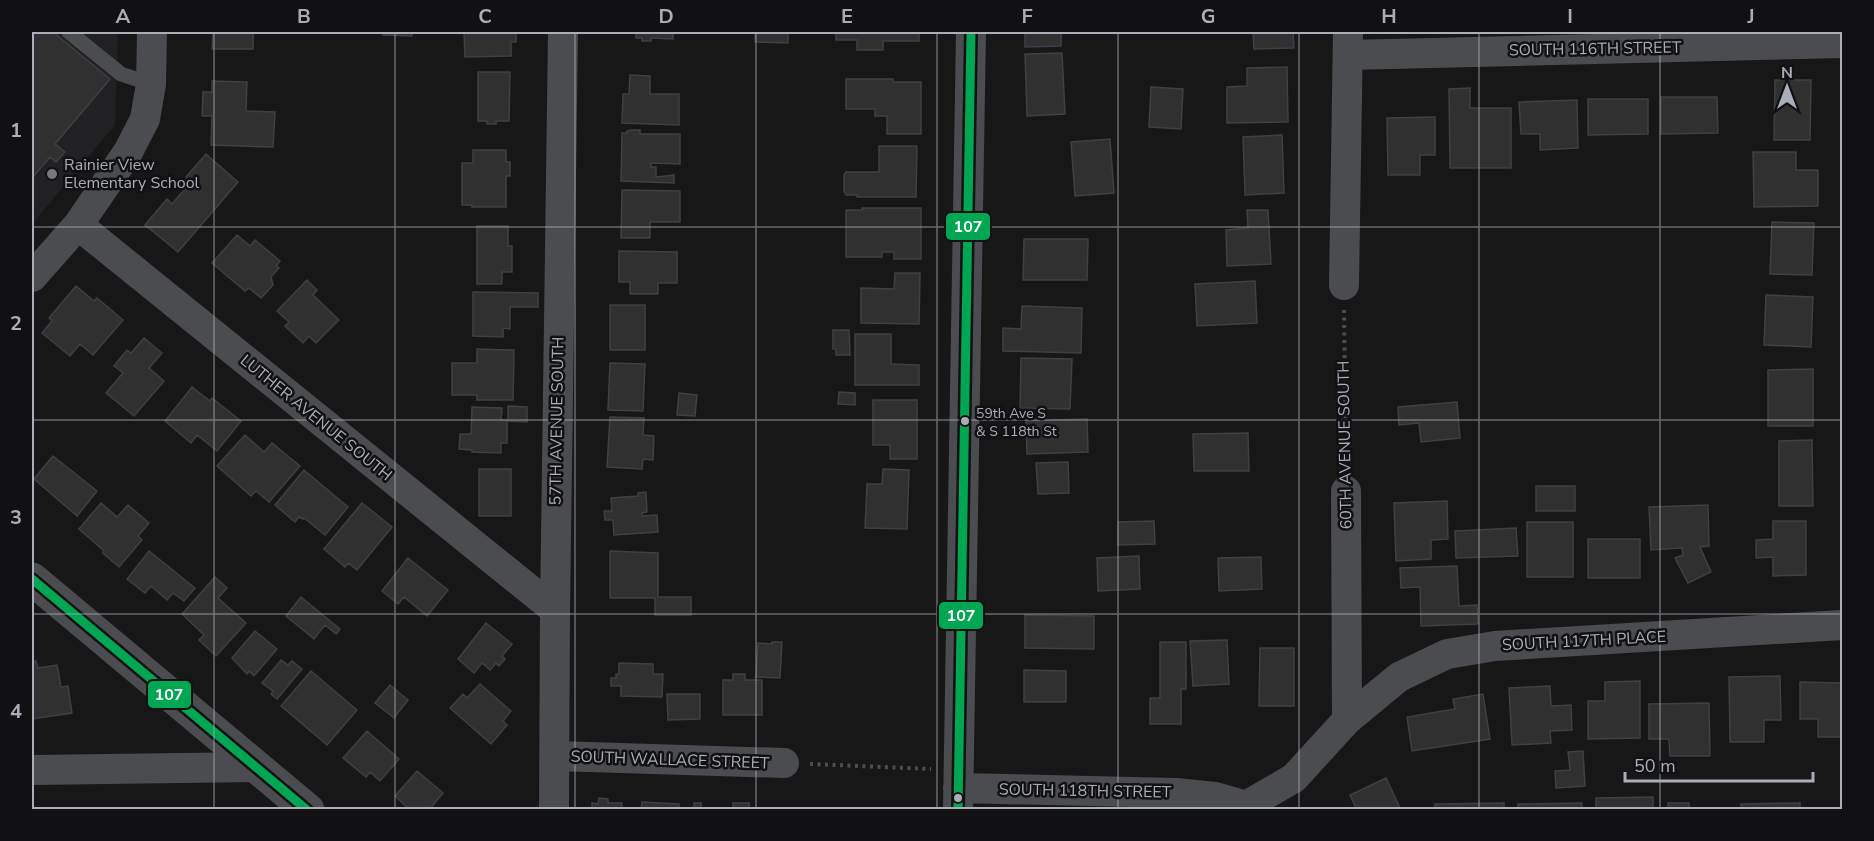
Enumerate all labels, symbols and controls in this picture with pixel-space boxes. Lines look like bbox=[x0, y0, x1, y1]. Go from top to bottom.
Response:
text: A bbox=[116, 3, 131, 30]
text: B bbox=[297, 3, 311, 30]
text: C bbox=[478, 3, 492, 30]
text: D bbox=[658, 3, 674, 30]
text: E bbox=[841, 3, 853, 30]
text: F bbox=[1021, 3, 1033, 30]
text: G bbox=[1201, 3, 1215, 30]
text: H bbox=[1381, 3, 1397, 30]
text: I bbox=[1567, 3, 1573, 30]
text: J bbox=[1746, 3, 1755, 30]
street label: SOUTH 116TH STREET bbox=[1509, 36, 1682, 62]
north arrow bbox=[1757, 57, 1817, 117]
text: N bbox=[1781, 62, 1793, 84]
text: 1 bbox=[10, 117, 22, 144]
place label: Rainier View Elementary School bbox=[64, 154, 200, 194]
marker: Rainier View Elementary School bbox=[45, 167, 59, 181]
line badge: 107 bbox=[945, 212, 991, 241]
text: 107 bbox=[954, 216, 982, 238]
text: 2 bbox=[10, 310, 22, 337]
street label: 57TH AVENUE SOUTH bbox=[545, 336, 569, 506]
street label: LUTHER AVENUE SOUTH bbox=[235, 350, 397, 486]
street label: 60TH AVENUE SOUTH bbox=[1333, 360, 1357, 530]
place label: 59th Ave S & S 118th St bbox=[976, 404, 1057, 441]
marker: 59th Ave S & S 118th St bbox=[959, 415, 971, 427]
text: 3 bbox=[10, 504, 22, 531]
line badge: 107 bbox=[938, 601, 984, 630]
text: 107 bbox=[947, 605, 975, 627]
street label: SOUTH 117TH PLACE bbox=[1501, 626, 1667, 656]
line badge: 107 bbox=[147, 680, 192, 709]
text: 107 bbox=[155, 684, 183, 706]
text: 4 bbox=[10, 698, 22, 725]
scale bar bbox=[1625, 745, 1812, 783]
street label: SOUTH WALLACE STREET bbox=[570, 746, 770, 774]
text: 50 m bbox=[1634, 754, 1676, 778]
street label: SOUTH 118TH STREET bbox=[999, 778, 1172, 804]
unlabelled marker bbox=[952, 792, 964, 804]

